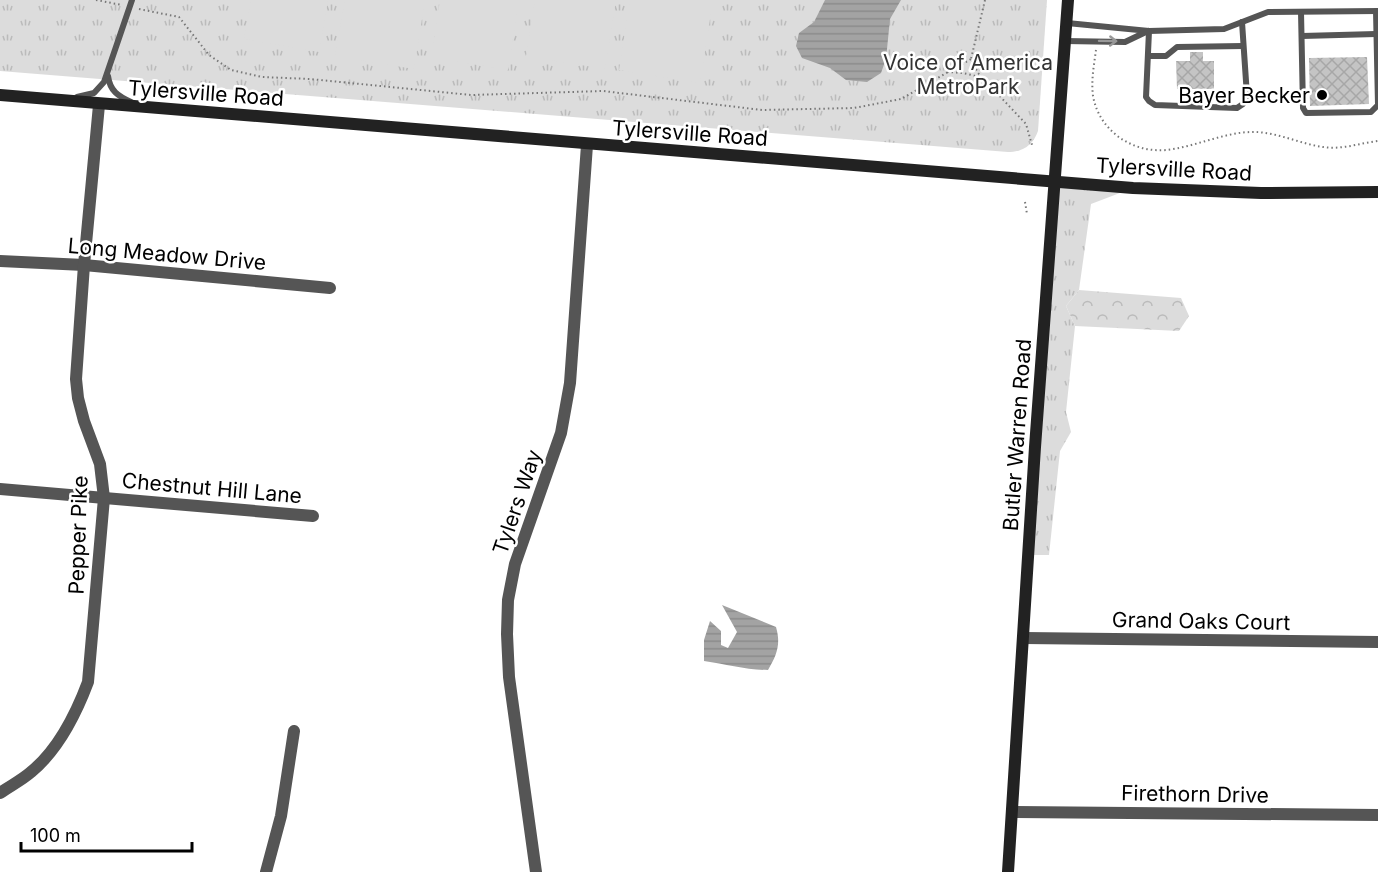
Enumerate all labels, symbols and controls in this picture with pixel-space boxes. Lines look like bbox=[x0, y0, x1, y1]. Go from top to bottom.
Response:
one-way arrow bbox=[1098, 35, 1118, 47]
park label: Voice of America MetroPark bbox=[883, 50, 1053, 99]
street label: Tylersville Road bbox=[127, 75, 285, 111]
place label: Bayer Becker bbox=[1178, 83, 1310, 108]
marker: Bayer Becker bbox=[1315, 88, 1329, 102]
street label: Tylersville Road bbox=[611, 115, 769, 151]
street label: Tylersville Road bbox=[1095, 152, 1253, 186]
street label: Long Meadow Drive bbox=[67, 233, 267, 275]
street label: Butler Warren Road bbox=[998, 338, 1036, 532]
street label: Tylers Way bbox=[487, 446, 547, 558]
street label: Chestnut Hill Lane bbox=[121, 468, 303, 508]
street label: Pepper Pike bbox=[63, 475, 93, 595]
street label: Grand Oaks Court bbox=[1112, 607, 1291, 635]
street label: Firethorn Drive bbox=[1121, 780, 1269, 808]
scale bar bbox=[21, 815, 192, 853]
text: 100 m bbox=[30, 825, 81, 846]

